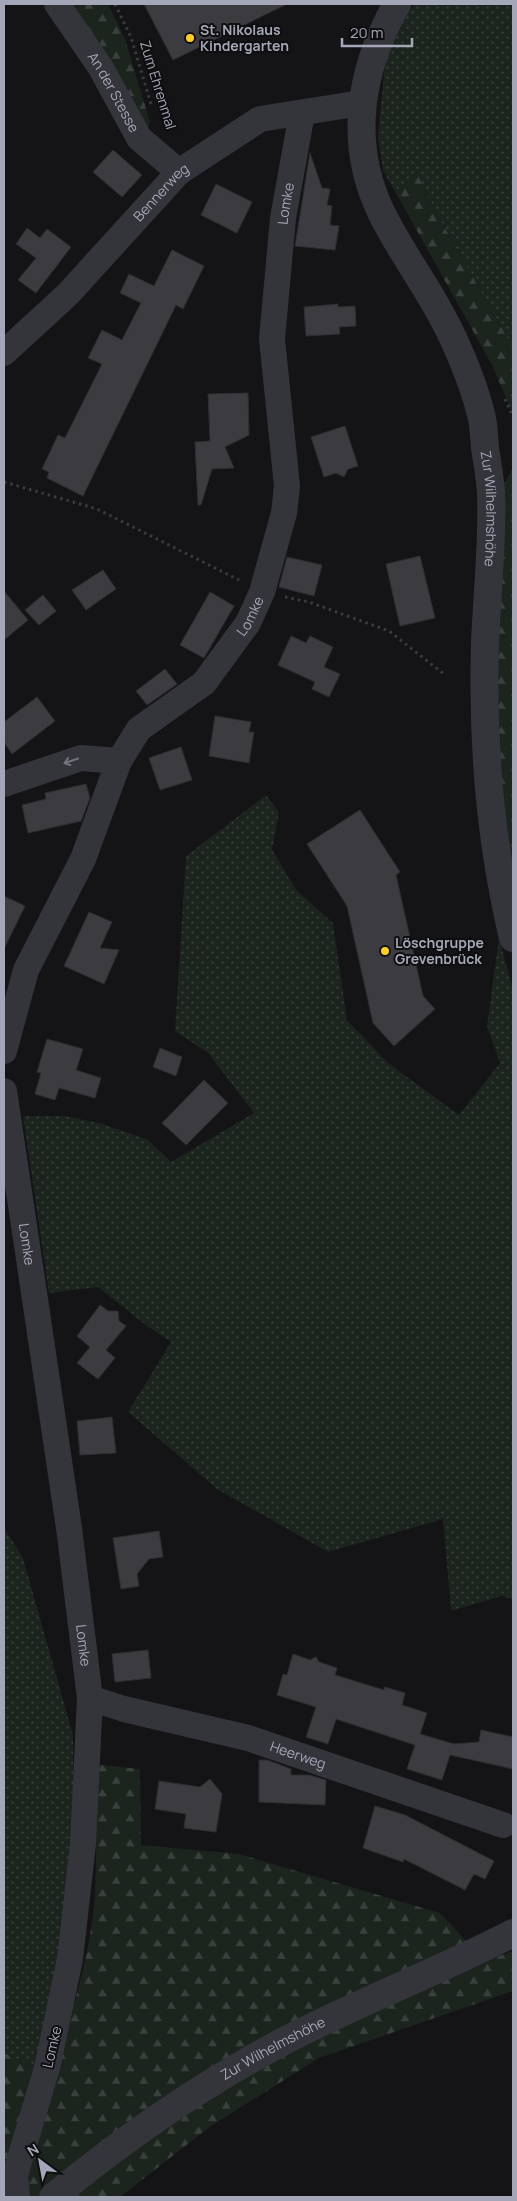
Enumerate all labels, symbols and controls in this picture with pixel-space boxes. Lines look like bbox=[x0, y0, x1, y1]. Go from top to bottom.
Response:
scale bar bbox=[342, 15, 412, 47]
place label: St. Nikolaus Kindergarten bbox=[200, 20, 289, 55]
text: 20 m bbox=[350, 22, 383, 43]
marker: St. Nikolaus Kindergarten bbox=[184, 32, 196, 44]
street label: Zum Ehrenmal bbox=[136, 38, 181, 132]
street label: An der Stesse bbox=[84, 48, 144, 136]
street label: Bennerweg bbox=[129, 158, 192, 225]
street label: Lomke bbox=[272, 181, 298, 225]
street label: Zur Wilhelmshöhe bbox=[476, 449, 501, 567]
street label: Lomke bbox=[232, 593, 268, 640]
one-way arrow bbox=[64, 757, 79, 766]
place label: Löschgruppe Grevenbrück bbox=[395, 933, 484, 968]
marker: Löschgruppe Grevenbrück bbox=[379, 945, 391, 957]
street label: Lomke bbox=[15, 1222, 40, 1267]
street label: Lomke bbox=[72, 1623, 96, 1667]
street label: Heerweg bbox=[268, 1736, 329, 1773]
street label: Zur Wilhelmshöhe bbox=[217, 2012, 328, 2084]
street label: Lomke bbox=[37, 2024, 66, 2070]
north arrow bbox=[15, 2136, 65, 2186]
text: N bbox=[24, 2139, 42, 2160]

